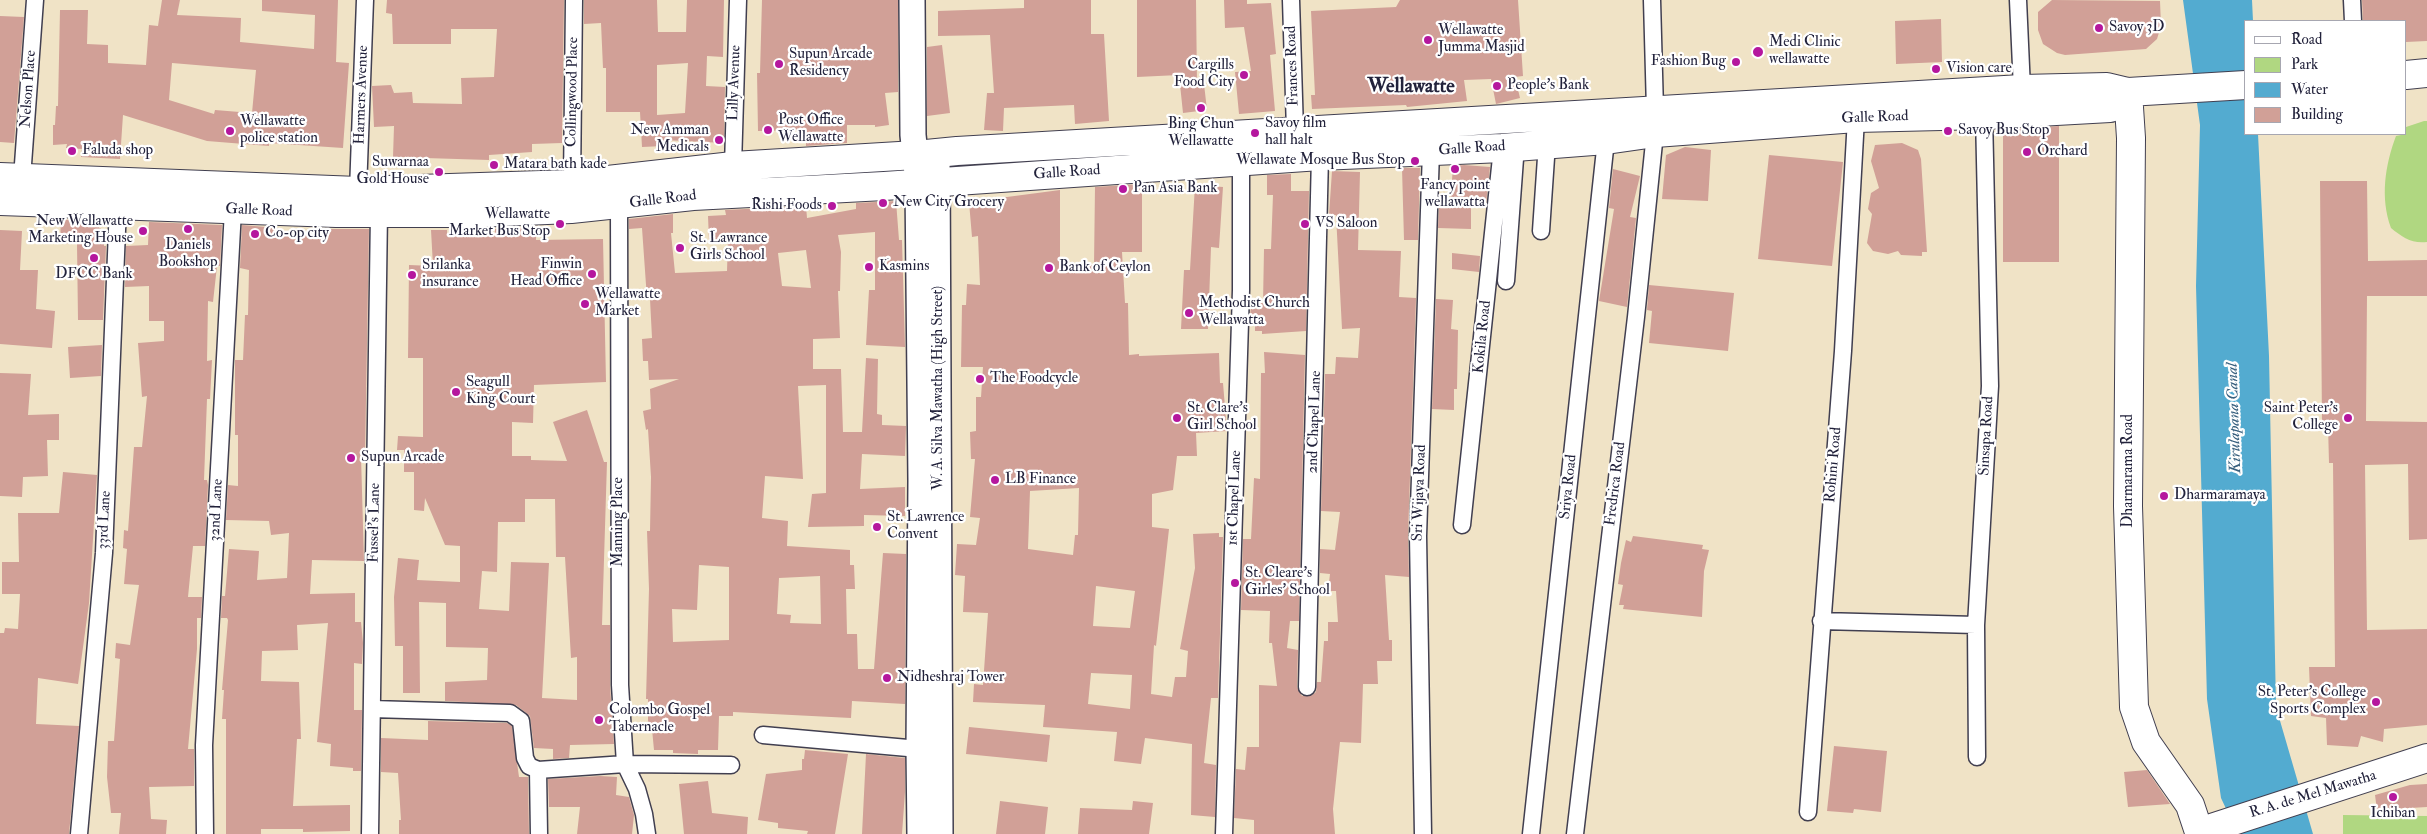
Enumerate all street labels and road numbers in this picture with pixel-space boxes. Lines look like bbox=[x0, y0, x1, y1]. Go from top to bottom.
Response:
street label: Frances Road bbox=[1283, 25, 1303, 107]
street label: Collingwood Place bbox=[563, 37, 583, 147]
street label: Harmers Avenue bbox=[351, 45, 373, 145]
street label: Lilly Avenue bbox=[725, 45, 745, 121]
street label: Nelson Place bbox=[17, 50, 41, 128]
street label: Galle Road bbox=[1841, 108, 1909, 128]
street label: Galle Road bbox=[1438, 138, 1506, 160]
street label: Galle Road bbox=[1033, 162, 1101, 184]
street label: Galle Road bbox=[629, 187, 697, 213]
street label: Galle Road bbox=[225, 201, 293, 221]
street label: W. A. Silva Mawatha (High Street) bbox=[930, 286, 948, 490]
street label: Kokila Road bbox=[1470, 300, 1496, 374]
street label: 2nd Chapel Lane bbox=[1304, 370, 1326, 474]
street label: Sinsapa Road bbox=[1976, 396, 1998, 476]
street label: Dharmarama Road bbox=[2120, 414, 2138, 528]
street label: Rohini Road bbox=[1822, 426, 1846, 504]
street label: Fredrica Road bbox=[1602, 441, 1630, 527]
street label: Sri Wijaya Road bbox=[1409, 444, 1431, 542]
street label: 1st Chapel Lane bbox=[1224, 450, 1246, 546]
street label: Sriya Road bbox=[1557, 454, 1581, 520]
street label: Manning Place bbox=[610, 477, 628, 567]
street label: 32nd Lane bbox=[206, 478, 228, 542]
street label: Fussel's Lane bbox=[365, 483, 385, 563]
street label: 33rd Lane bbox=[94, 490, 116, 550]
street label: R. A. de Mel Mawatha bbox=[2247, 767, 2379, 823]

